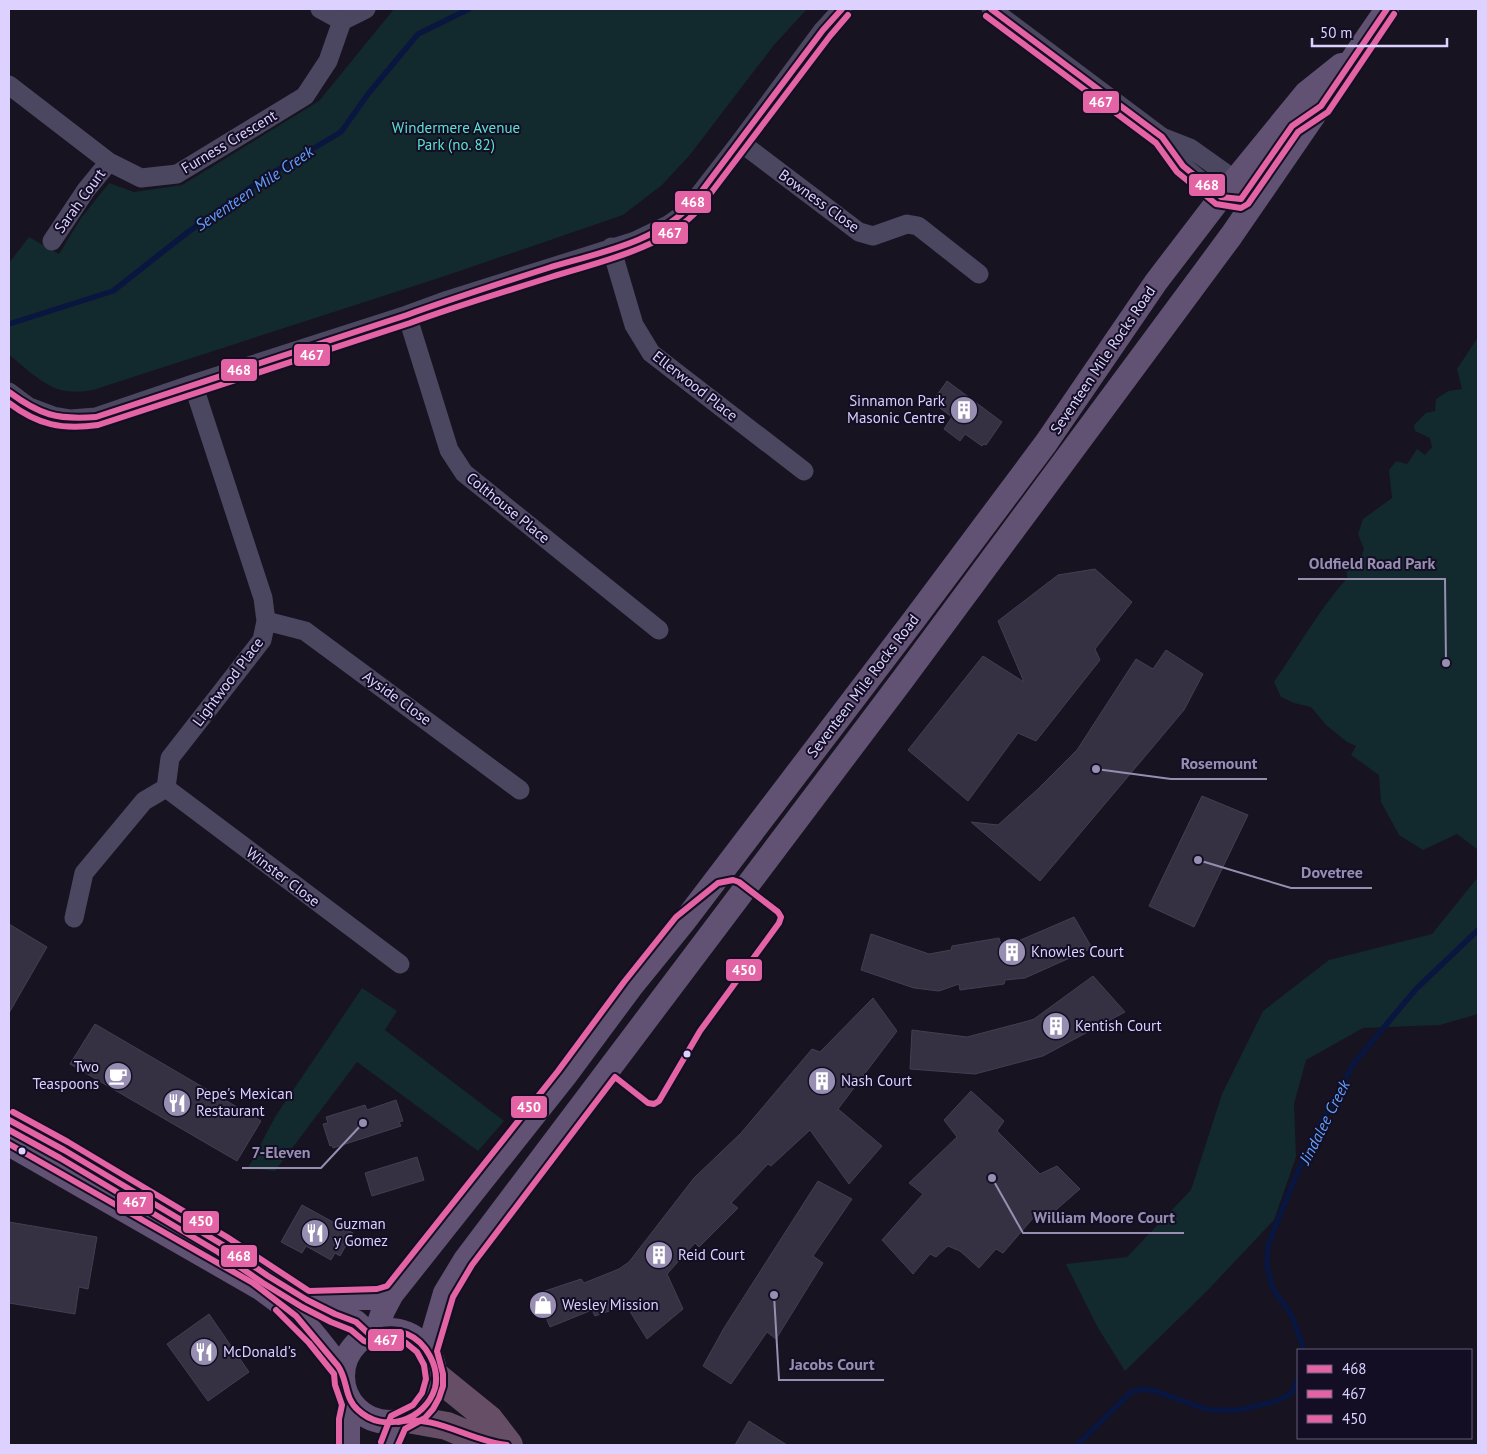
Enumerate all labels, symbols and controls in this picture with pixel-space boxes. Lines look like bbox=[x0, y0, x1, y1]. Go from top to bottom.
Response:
scale bar bbox=[1312, 15, 1447, 47]
text: 50 m bbox=[1320, 23, 1353, 42]
line badge: 467 bbox=[1082, 90, 1120, 114]
text: 467 bbox=[1089, 93, 1113, 111]
street label: Furness Crescent bbox=[178, 106, 280, 178]
park label: Windermere Avenue Park (no. 82) bbox=[392, 118, 520, 154]
water label: Seventeen Mile Creek bbox=[191, 141, 318, 235]
street label: Sarah Court bbox=[50, 165, 109, 237]
street label: Bowness Close bbox=[775, 165, 863, 236]
line badge: 468 bbox=[1188, 173, 1226, 197]
text: 468 bbox=[1195, 176, 1219, 194]
line badge: 468 bbox=[674, 190, 712, 214]
text: 468 bbox=[681, 193, 705, 211]
line badge: 467 bbox=[651, 221, 689, 245]
text: 467 bbox=[658, 224, 682, 242]
street label: Seventeen Mile Rocks Road bbox=[1046, 282, 1159, 437]
line badge: 467 bbox=[293, 343, 331, 367]
text: 467 bbox=[300, 346, 324, 364]
street label: Ellerwood Place bbox=[649, 346, 742, 425]
line badge: 468 bbox=[220, 358, 258, 382]
text: 468 bbox=[227, 361, 251, 379]
place label: Sinnamon Park Masonic Centre bbox=[847, 391, 946, 427]
building icon: Sinnamon Park Masonic Centre bbox=[949, 395, 979, 425]
street label: Colthouse Place bbox=[463, 468, 554, 547]
callout: Oldfield Road Park bbox=[1298, 548, 1445, 579]
text: Oldfield Road Park bbox=[1309, 553, 1435, 573]
street label: Seventeen Mile Rocks Road bbox=[803, 610, 923, 761]
street label: Lightwood Place bbox=[188, 633, 267, 730]
street label: Ayside Close bbox=[359, 666, 435, 729]
callout: Rosemount bbox=[1171, 748, 1267, 779]
text: Rosemount bbox=[1181, 753, 1258, 773]
street label: Winster Close bbox=[243, 843, 324, 911]
callout: Dovetree bbox=[1291, 857, 1372, 888]
text: Dovetree bbox=[1301, 862, 1363, 882]
building icon: Knowles Court bbox=[997, 937, 1027, 967]
place label: Knowles Court bbox=[1031, 942, 1124, 961]
line badge: 450 bbox=[725, 958, 763, 982]
text: 450 bbox=[732, 961, 756, 979]
building icon: Kentish Court bbox=[1041, 1011, 1071, 1041]
place label: Kentish Court bbox=[1075, 1016, 1162, 1035]
unlabelled marker bbox=[682, 1049, 692, 1059]
place label: Two Teaspoons bbox=[33, 1057, 99, 1093]
cafe icon: Two Teaspoons bbox=[103, 1061, 133, 1091]
building icon: Nash Court bbox=[807, 1066, 837, 1096]
place label: Nash Court bbox=[841, 1071, 912, 1090]
water label: Jindalee Creek bbox=[1294, 1076, 1354, 1168]
place label: Pepe's Mexican Restaurant bbox=[196, 1084, 293, 1120]
restaurant icon: Pepe's Mexican Restaurant bbox=[162, 1088, 192, 1118]
line badge: 450 bbox=[510, 1095, 548, 1119]
text: 450 bbox=[517, 1098, 541, 1116]
callout: 7-Eleven bbox=[242, 1137, 321, 1168]
text: 7-Eleven bbox=[251, 1142, 311, 1162]
unlabelled marker bbox=[17, 1146, 27, 1156]
line badge: 467 bbox=[116, 1191, 154, 1215]
text: 467 bbox=[123, 1193, 147, 1211]
callout: William Moore Court bbox=[1023, 1202, 1184, 1233]
text: William Moore Court bbox=[1033, 1207, 1175, 1227]
line badge: 450 bbox=[182, 1210, 220, 1234]
text: 450 bbox=[189, 1212, 213, 1230]
place label: Guzman y Gomez bbox=[334, 1214, 388, 1250]
restaurant icon: Guzman y Gomez bbox=[300, 1218, 330, 1248]
building icon: Reid Court bbox=[644, 1240, 674, 1270]
line badge: 468 bbox=[220, 1244, 258, 1268]
place label: Reid Court bbox=[678, 1245, 745, 1264]
text: 468 bbox=[227, 1247, 251, 1265]
shop icon: Wesley Mission bbox=[528, 1290, 558, 1320]
place label: Wesley Mission bbox=[562, 1295, 659, 1314]
line badge: 467 bbox=[367, 1328, 405, 1352]
text: 467 bbox=[374, 1331, 398, 1349]
restaurant icon: McDonald's bbox=[189, 1337, 219, 1367]
place label: McDonald's bbox=[223, 1342, 296, 1361]
callout: Jacobs Court bbox=[779, 1349, 884, 1380]
legend bbox=[1297, 1349, 1472, 1439]
text: Jacobs Court bbox=[789, 1354, 875, 1374]
text: 468 bbox=[1342, 1359, 1367, 1378]
text: 467 bbox=[1342, 1384, 1367, 1403]
text: 450 bbox=[1342, 1409, 1367, 1428]

